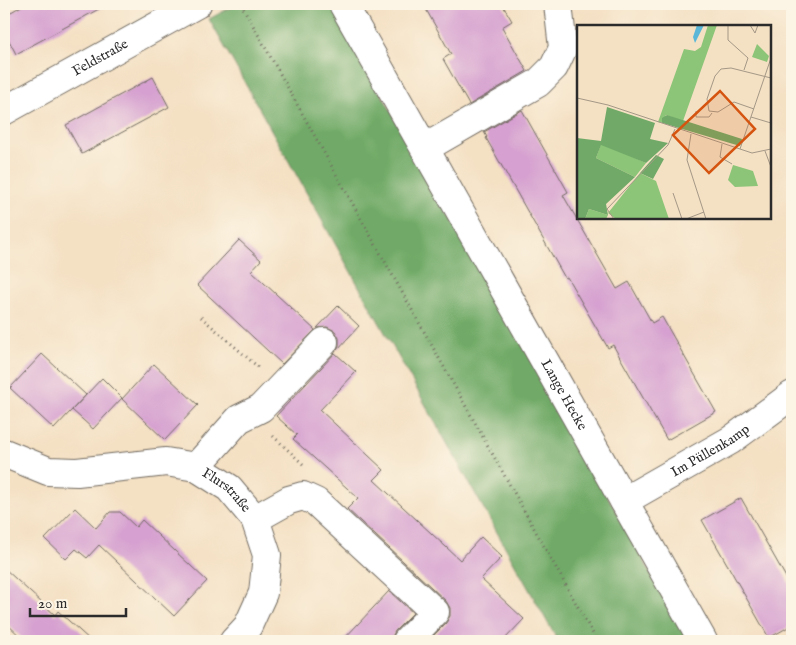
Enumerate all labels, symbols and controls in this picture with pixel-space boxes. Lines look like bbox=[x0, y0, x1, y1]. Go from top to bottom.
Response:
inset map bbox=[577, 25, 771, 219]
street label: Feldstraße bbox=[69, 35, 132, 80]
street label: Lange Hecke bbox=[537, 356, 591, 434]
street label: Im Püllenkamp bbox=[668, 420, 754, 481]
street label: Flurstraße bbox=[198, 464, 255, 517]
scale bar bbox=[30, 585, 126, 617]
text: 20 m bbox=[38, 594, 68, 613]

